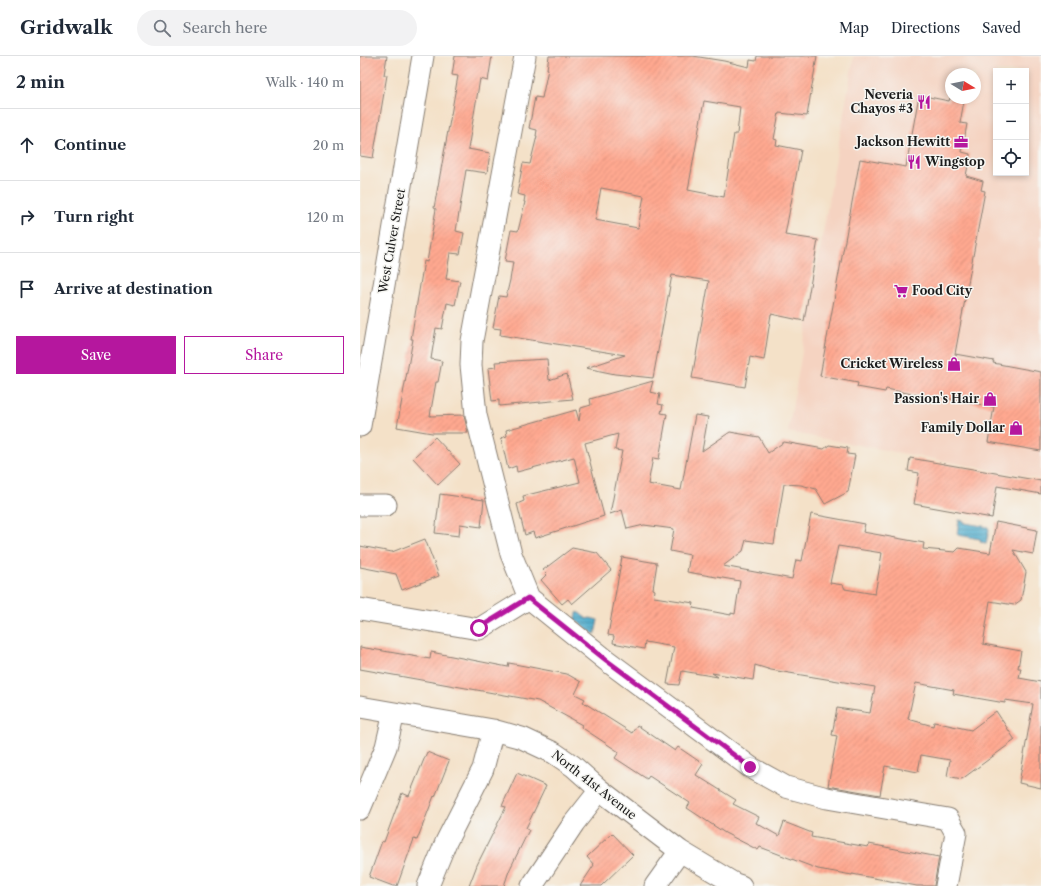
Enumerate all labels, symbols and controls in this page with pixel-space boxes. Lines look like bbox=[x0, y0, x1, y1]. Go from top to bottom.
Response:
search box bbox=[137, 10, 417, 46]
text: Gridwalk bbox=[20, 16, 113, 39]
icon: search bbox=[151, 17, 173, 39]
text: Search here bbox=[183, 18, 268, 37]
text: Map bbox=[839, 19, 869, 37]
text: Directions bbox=[891, 19, 960, 37]
text: Saved bbox=[982, 19, 1021, 37]
north arrow bbox=[945, 68, 981, 104]
map controls bbox=[993, 68, 1029, 176]
button: + bbox=[993, 68, 1029, 104]
text: 2 min bbox=[16, 72, 65, 92]
text: Walk · 140 m bbox=[266, 74, 344, 90]
place label: Neveria Chayos #3 bbox=[850, 87, 914, 116]
restaurant icon: Neveria Chayos #3 bbox=[916, 94, 932, 110]
button: − bbox=[993, 104, 1029, 140]
icon: ahead bbox=[16, 134, 38, 156]
place label: Jackson Hewitt bbox=[855, 134, 950, 149]
office icon: Jackson Hewitt bbox=[953, 134, 969, 150]
text: Continue bbox=[54, 135, 126, 154]
text: 20 m bbox=[313, 137, 344, 153]
button: locate bbox=[993, 140, 1029, 176]
restaurant icon: Wingstop bbox=[906, 154, 922, 170]
place label: Wingstop bbox=[924, 154, 985, 169]
street label: West Culver Street bbox=[375, 186, 408, 296]
icon: right bbox=[16, 206, 38, 228]
text: Turn right bbox=[54, 207, 134, 226]
text: 120 m bbox=[307, 209, 344, 225]
icon: arrive bbox=[16, 278, 38, 300]
text: Arrive at destination bbox=[54, 279, 213, 298]
supermarket icon: Food City bbox=[893, 283, 909, 299]
place label: Food City bbox=[912, 283, 973, 298]
button: Save bbox=[16, 336, 176, 374]
button: Share bbox=[184, 336, 344, 374]
place label: Cricket Wireless bbox=[840, 356, 943, 371]
shop icon: Cricket Wireless bbox=[946, 356, 962, 372]
place label: Passion's Hair bbox=[894, 391, 979, 406]
shop icon: Passion's Hair bbox=[982, 391, 998, 407]
place label: Family Dollar bbox=[921, 420, 1005, 435]
shop icon: Family Dollar bbox=[1008, 420, 1024, 436]
route start bbox=[470, 619, 488, 637]
street label: North 41st Avenue bbox=[549, 747, 640, 823]
route end bbox=[741, 758, 759, 776]

